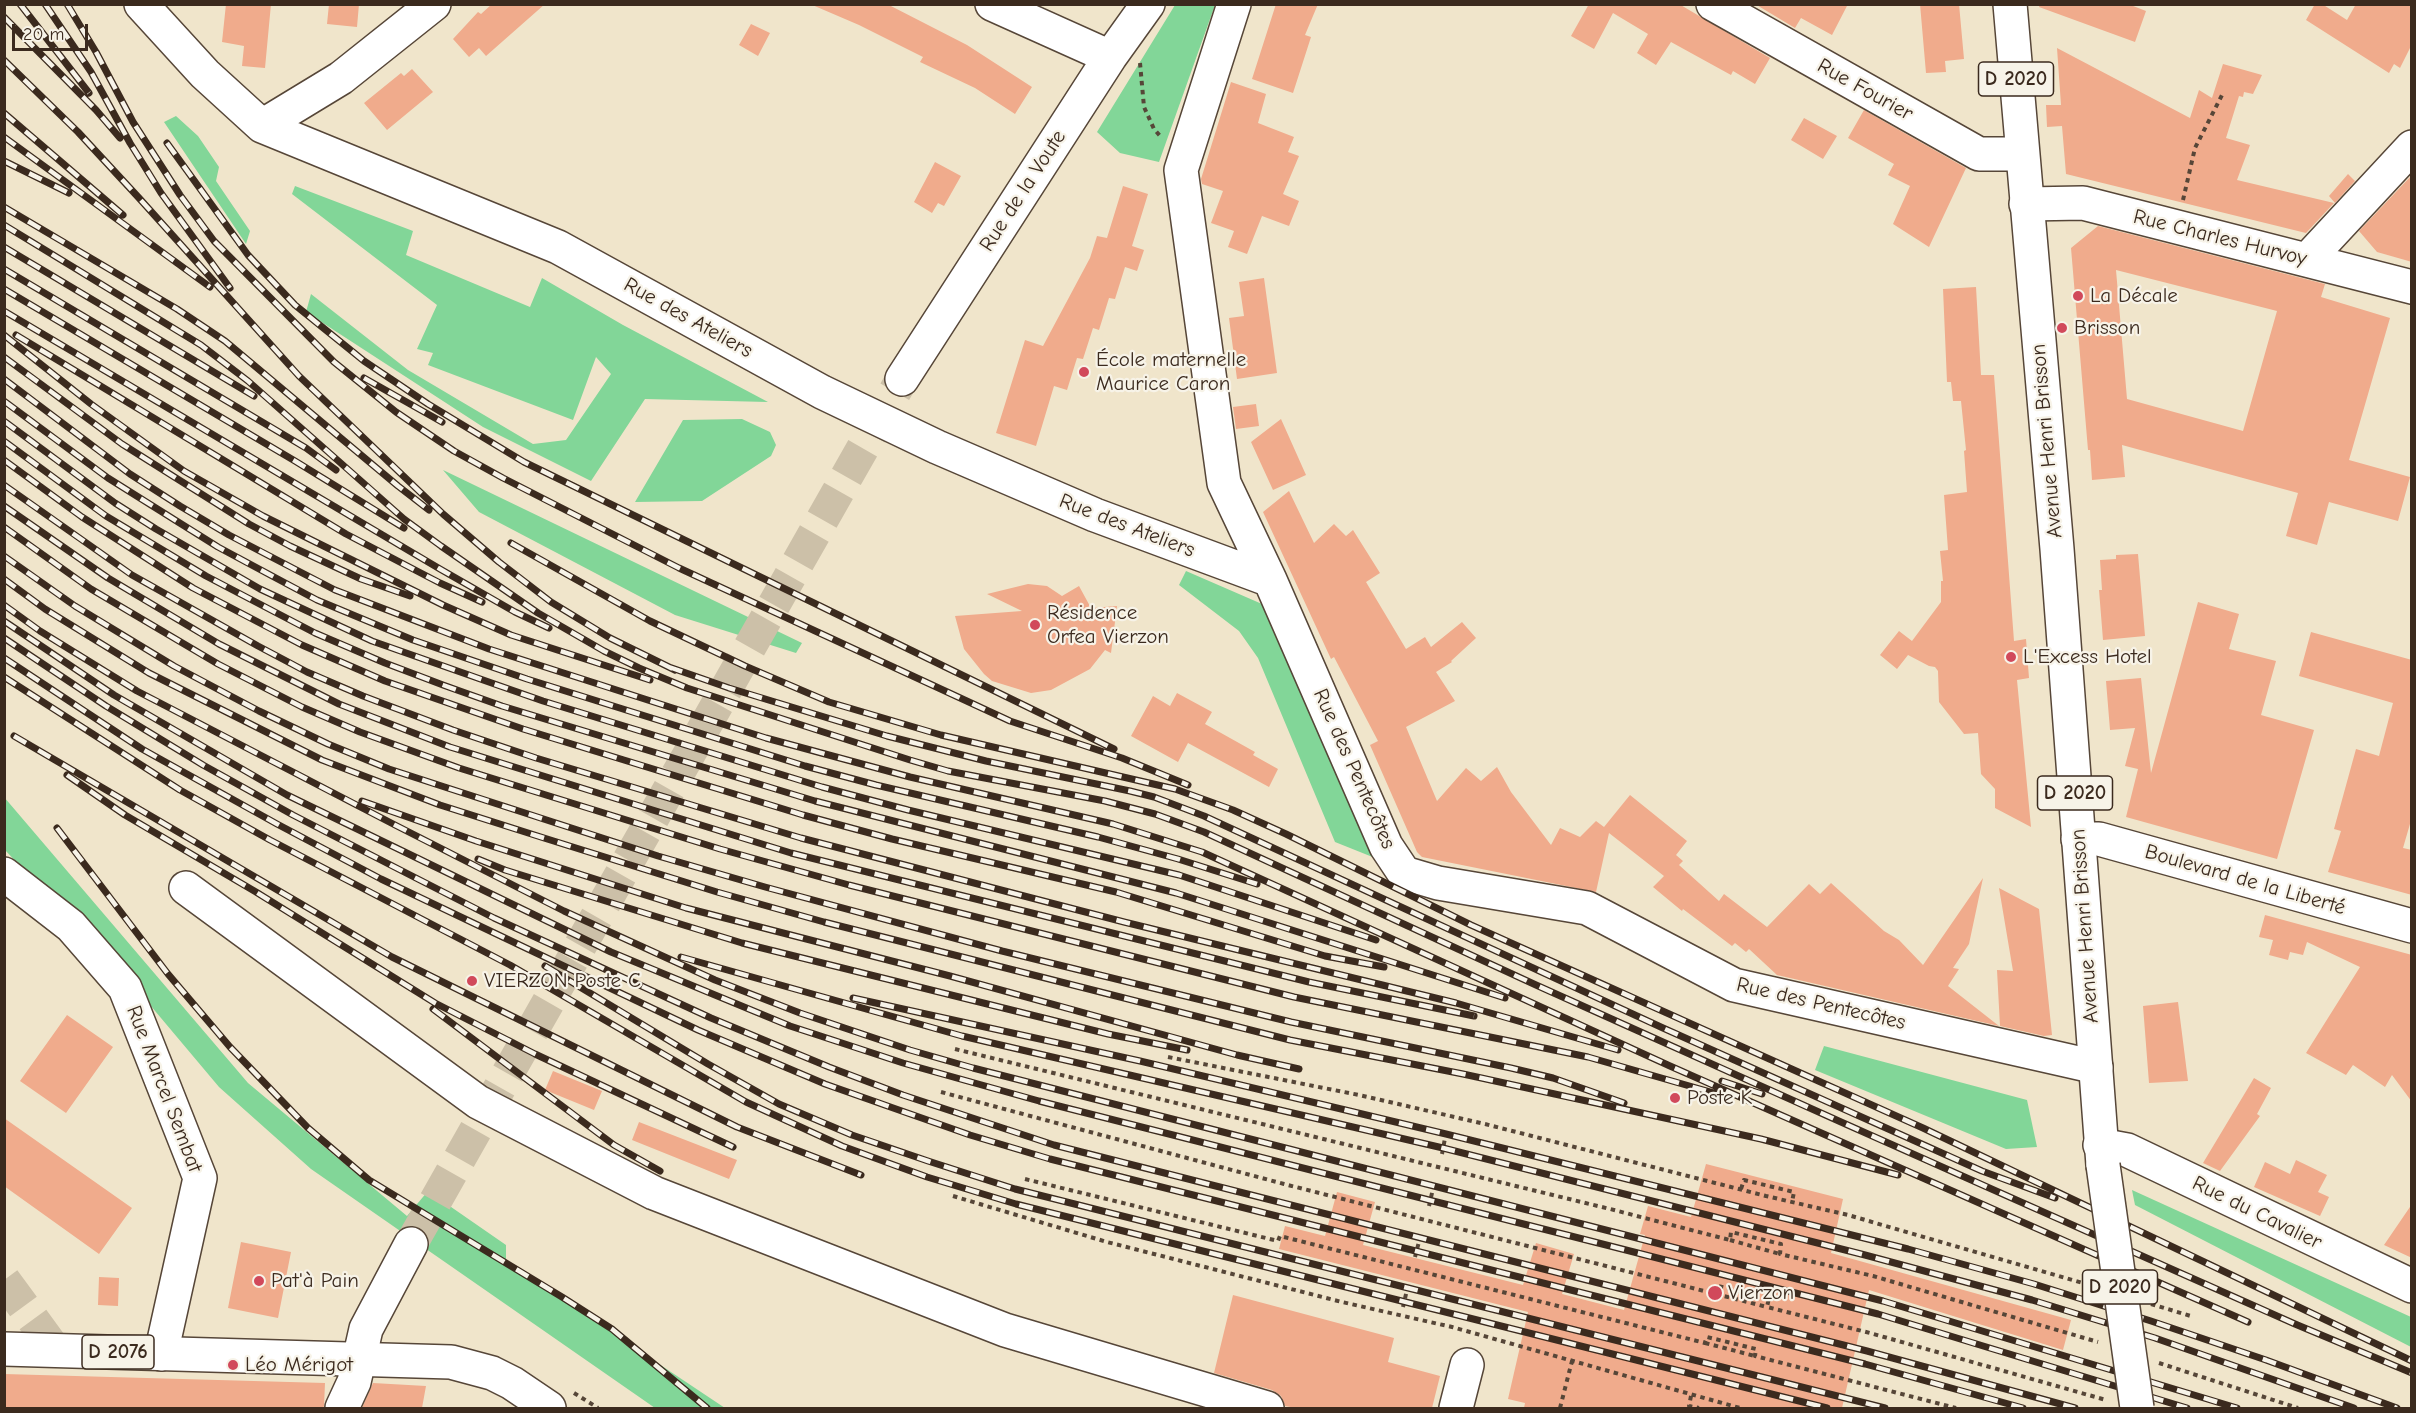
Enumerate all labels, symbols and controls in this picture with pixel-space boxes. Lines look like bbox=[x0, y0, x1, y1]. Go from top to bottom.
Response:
scale bar bbox=[15, 12, 92, 50]
text: 20 m bbox=[23, 24, 64, 45]
street label: Rue Fourier bbox=[1813, 53, 1917, 127]
road number: D 2020 bbox=[1978, 62, 2054, 96]
street label: Rue de la Voute bbox=[974, 126, 1072, 256]
street label: Rue Charles Hurvoy bbox=[2131, 204, 2309, 272]
street label: Rue des Ateliers bbox=[619, 272, 757, 364]
place label: La Décale bbox=[2090, 283, 2178, 309]
marker: La Décale bbox=[2071, 289, 2085, 303]
place label: Brisson bbox=[2074, 315, 2140, 341]
marker: Brisson bbox=[2055, 321, 2069, 335]
street label: Avenue Henri Brisson bbox=[2026, 343, 2068, 539]
place label: École maternelle Maurice Caron bbox=[1096, 347, 1246, 397]
marker: École maternelle Maurice Caron bbox=[1077, 365, 1091, 379]
street label: Rue des Ateliers bbox=[1056, 489, 1198, 563]
place label: Résidence Orfea Vierzon bbox=[1047, 600, 1169, 650]
marker: Résidence Orfea Vierzon bbox=[1028, 618, 1042, 632]
place label: L'Excess Hotel bbox=[2023, 644, 2152, 670]
marker: L'Excess Hotel bbox=[2004, 650, 2018, 664]
street label: Rue des Pentecôtes bbox=[1307, 685, 1401, 853]
road number: D 2020 bbox=[2038, 776, 2112, 810]
street label: Avenue Henri Brisson bbox=[2066, 828, 2104, 1024]
street label: Boulevard de la Liberté bbox=[2142, 839, 2348, 921]
place label: VIERZON Poste C bbox=[484, 968, 641, 994]
street label: Rue des Pentecôtes bbox=[1734, 972, 1908, 1036]
marker: VIERZON Poste C bbox=[465, 974, 479, 988]
street label: Rue Marcel Sembat bbox=[121, 1002, 207, 1176]
place label: Poste K bbox=[1687, 1085, 1752, 1111]
marker: Poste K bbox=[1668, 1091, 1682, 1105]
street label: Rue du Cavalier bbox=[2188, 1171, 2326, 1255]
place label: Pat'à Pain bbox=[271, 1268, 359, 1294]
road number: D 2020 bbox=[2082, 1270, 2158, 1304]
marker: Pat'à Pain bbox=[252, 1274, 266, 1288]
place label: Vierzon bbox=[1728, 1280, 1794, 1306]
marker: Vierzon bbox=[1706, 1284, 1724, 1302]
road number: D 2076 bbox=[82, 1335, 154, 1369]
place label: Léo Mérigot bbox=[245, 1352, 353, 1378]
marker: Léo Mérigot bbox=[226, 1358, 240, 1372]

